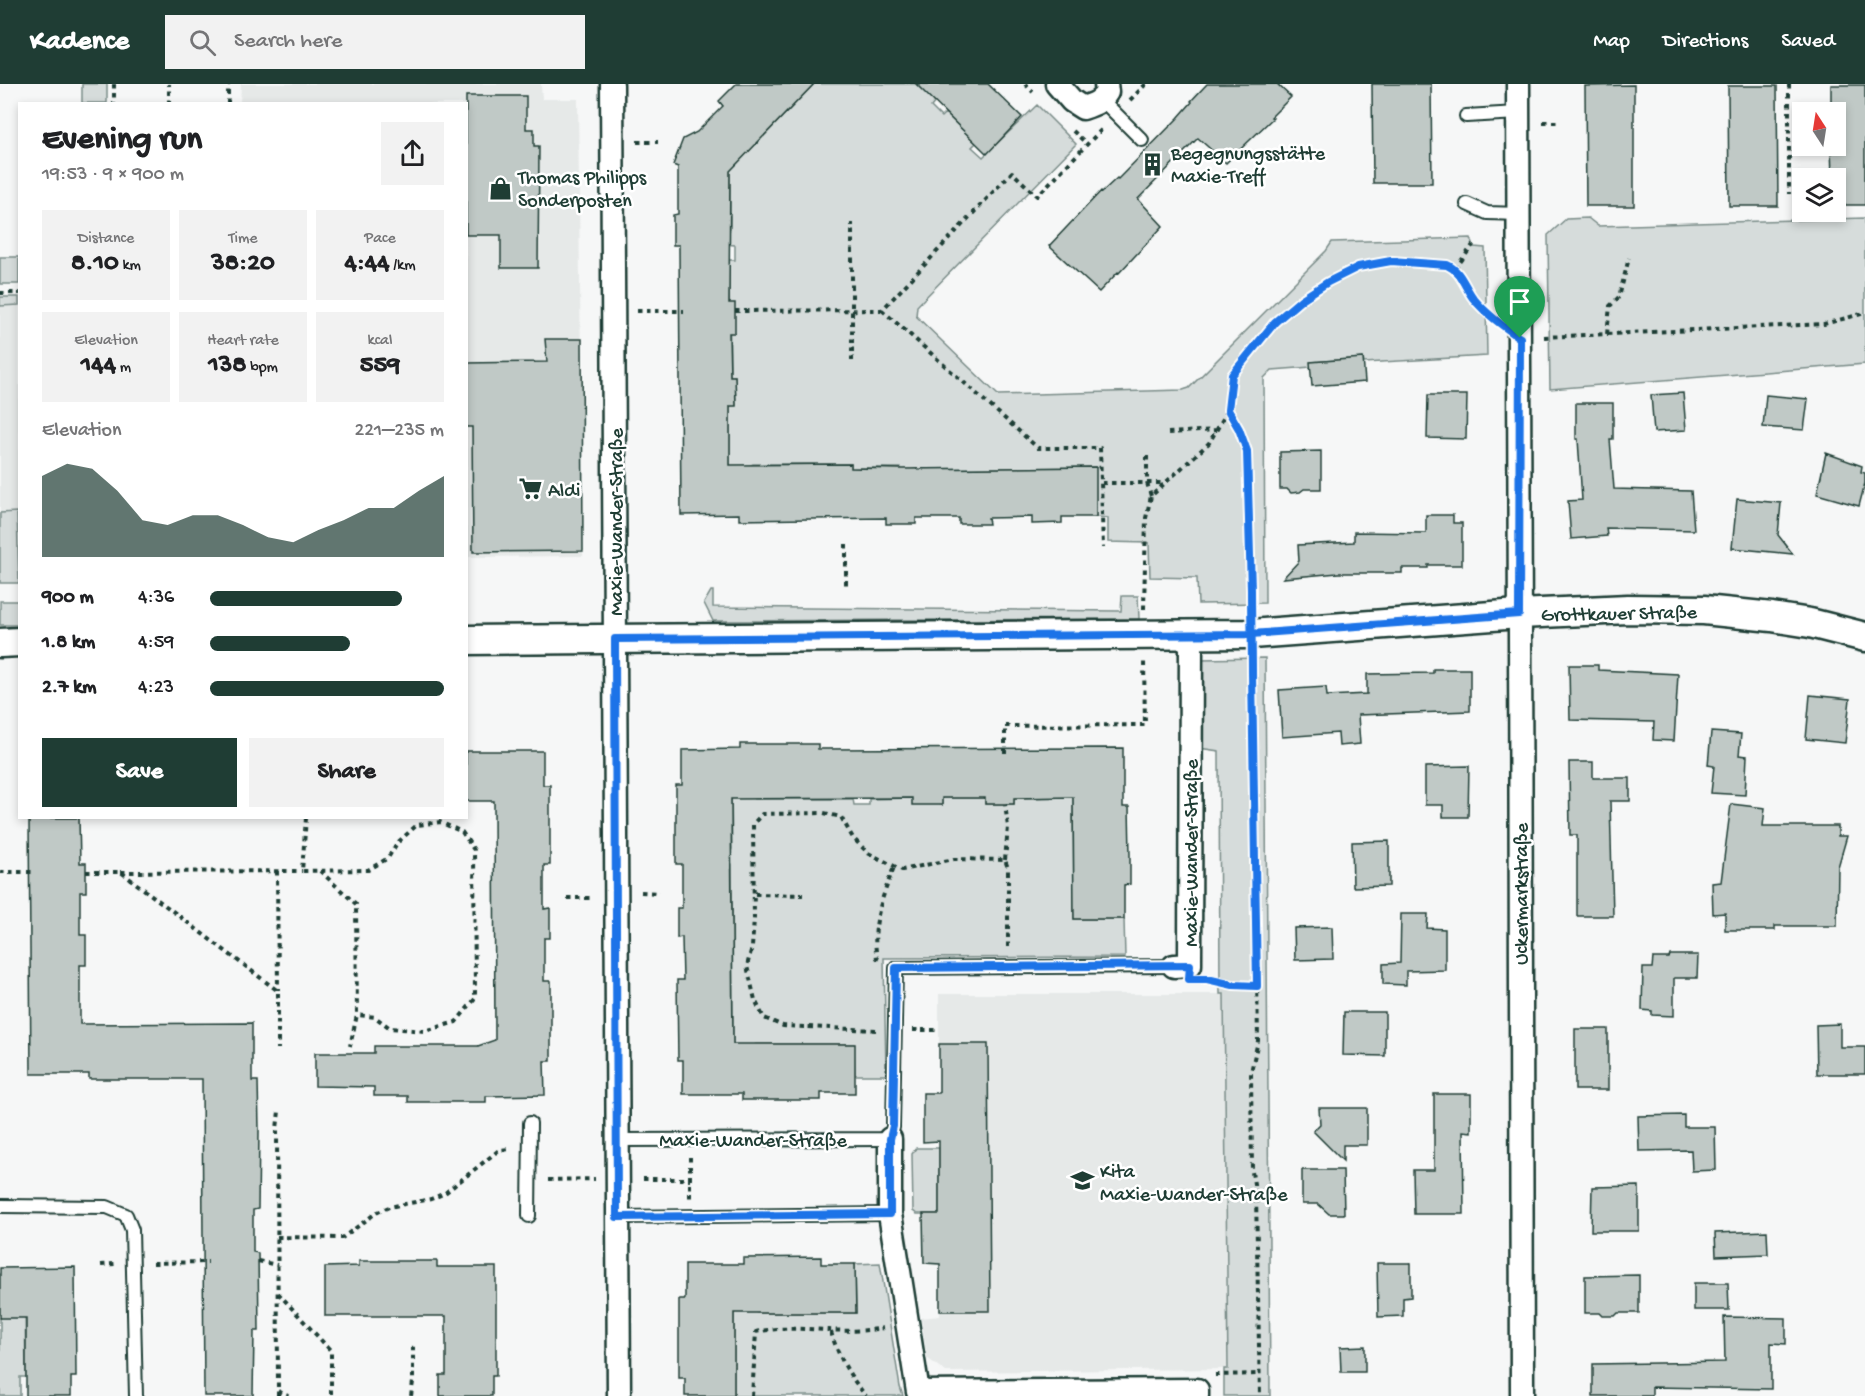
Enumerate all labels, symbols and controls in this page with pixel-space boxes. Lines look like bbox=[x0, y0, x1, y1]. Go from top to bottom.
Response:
search box bbox=[165, 15, 585, 69]
text: Kadence bbox=[30, 26, 129, 59]
icon: search bbox=[186, 26, 219, 59]
text: Search here bbox=[234, 29, 342, 55]
text: Map bbox=[1593, 30, 1630, 55]
text: Directions bbox=[1663, 30, 1748, 55]
text: Saved bbox=[1781, 30, 1835, 55]
north arrow bbox=[1792, 102, 1846, 156]
map controls bbox=[1792, 102, 1846, 222]
text: Evening run bbox=[42, 122, 202, 160]
button: share bbox=[381, 122, 444, 185]
place label: Begegnungsstätte Maxie-Treff bbox=[1170, 144, 1326, 190]
building icon: Begegnungsstätte Maxie-Treff bbox=[1140, 151, 1166, 177]
text: 19:53 · 9 × 900 m bbox=[42, 164, 184, 187]
place label: Thomas Philipps Sonderposten bbox=[517, 168, 647, 214]
button: layers bbox=[1792, 168, 1846, 222]
shop icon: Thomas Philipps Sonderposten bbox=[487, 175, 513, 201]
text: Distance bbox=[78, 230, 134, 249]
text: Time bbox=[228, 230, 258, 249]
text: Pace bbox=[364, 230, 396, 249]
text: 8.10 bbox=[71, 249, 119, 280]
text: 38:20 bbox=[211, 249, 275, 280]
text: 4:44 bbox=[344, 249, 389, 280]
text: km bbox=[119, 257, 141, 276]
text: /km bbox=[389, 257, 416, 276]
pin bbox=[1494, 276, 1545, 338]
icon: arrive bbox=[1503, 285, 1536, 318]
text: Elevation bbox=[74, 332, 138, 351]
text: Heart rate bbox=[207, 332, 279, 351]
text: kcal bbox=[368, 332, 392, 351]
text: 144 bbox=[81, 351, 116, 382]
text: 138 bbox=[208, 351, 246, 382]
text: 559 bbox=[360, 351, 400, 382]
text: m bbox=[116, 359, 131, 378]
text: bpm bbox=[246, 359, 278, 378]
text: Elevation bbox=[42, 420, 122, 443]
text: 221–235 m bbox=[354, 420, 444, 443]
street label: Maxie-Wander-Straße bbox=[607, 428, 630, 616]
supermarket icon: Aldi bbox=[517, 476, 543, 502]
place label: Aldi bbox=[548, 481, 580, 504]
text: 900 m bbox=[42, 587, 94, 610]
text: 4:36 bbox=[138, 587, 174, 610]
street label: Grottkauer Straße bbox=[1541, 603, 1698, 628]
text: 1.8 km bbox=[42, 632, 95, 655]
text: 4:59 bbox=[138, 632, 174, 655]
text: 2.7 km bbox=[42, 677, 96, 700]
text: 4:23 bbox=[138, 677, 174, 700]
button: Save bbox=[42, 738, 237, 807]
button: Share bbox=[249, 738, 444, 807]
street label: Maxie-Wander-Straße bbox=[1182, 759, 1205, 947]
street label: Uckermarkstraße bbox=[1512, 822, 1535, 965]
street label: Maxie-Wander-Straße bbox=[659, 1131, 847, 1154]
place label: Kita Maxie-Wander-Straße bbox=[1100, 1162, 1288, 1208]
school or university icon: Kita Maxie-Wander-Straße bbox=[1069, 1168, 1095, 1194]

